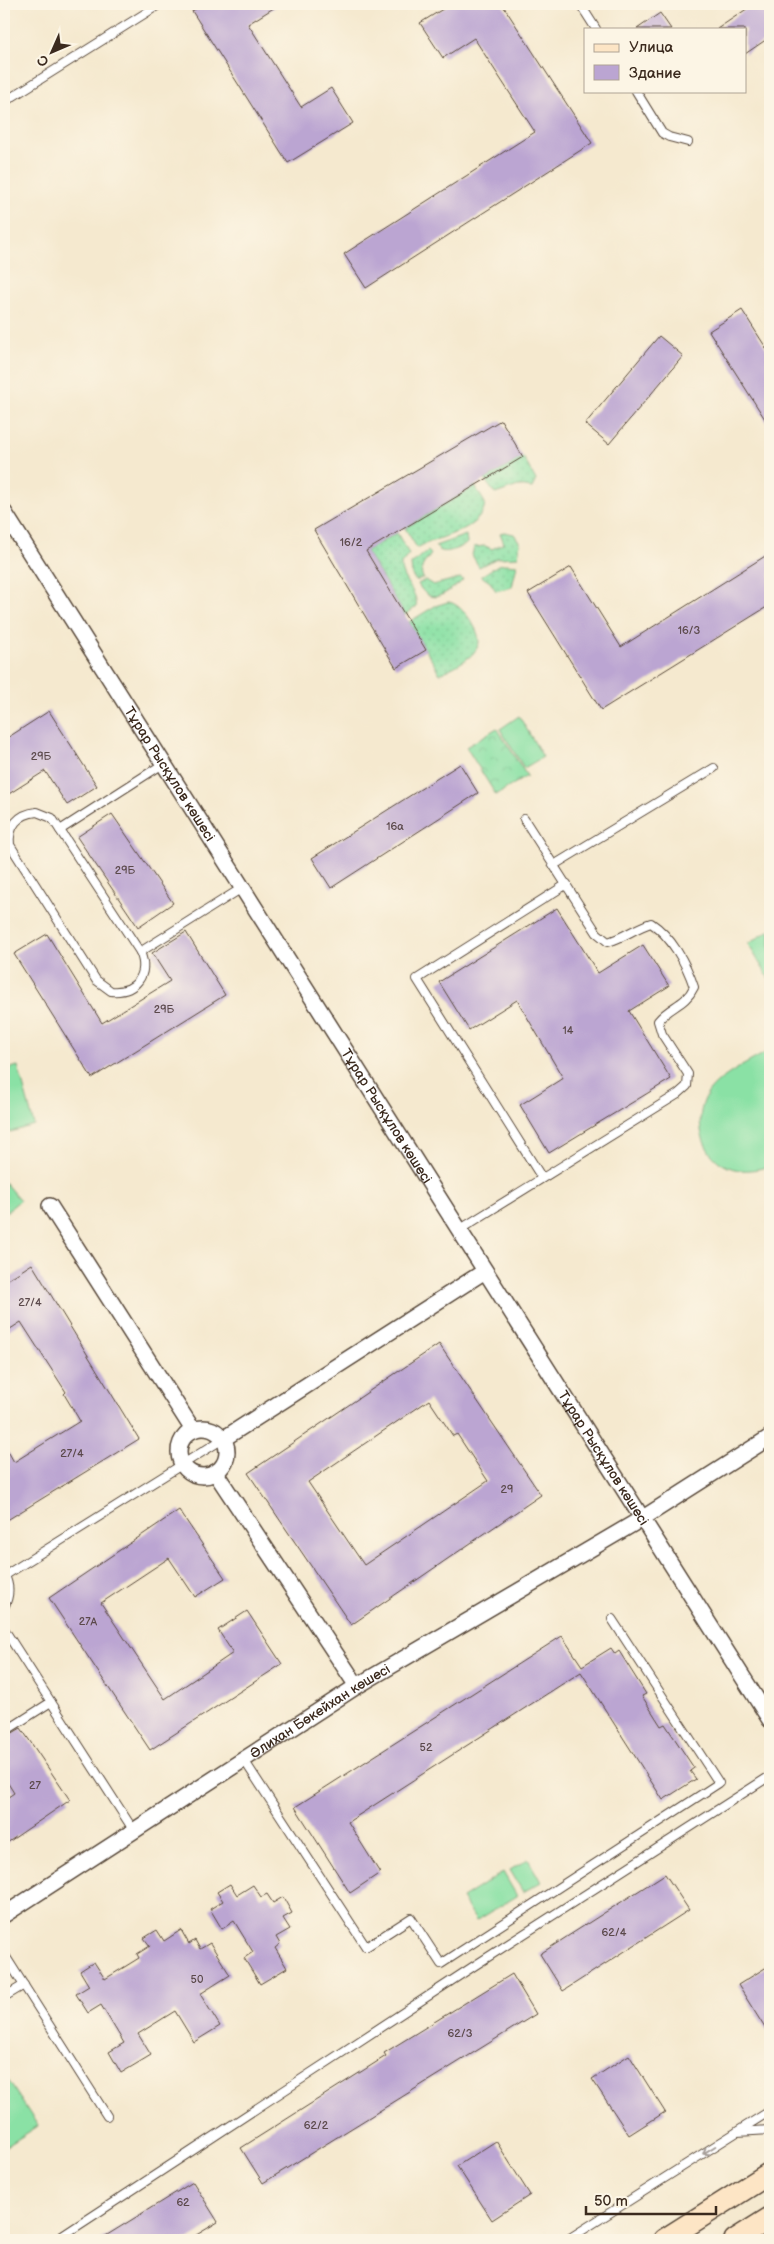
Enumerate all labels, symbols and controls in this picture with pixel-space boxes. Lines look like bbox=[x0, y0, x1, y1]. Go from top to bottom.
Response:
north arrow bbox=[28, 28, 78, 78]
legend bbox=[584, 28, 746, 92]
text: Улица bbox=[629, 38, 674, 57]
text: С bbox=[34, 51, 53, 70]
text: Здание bbox=[629, 64, 681, 83]
house number: 16/2 bbox=[340, 536, 363, 549]
house number: 16/3 bbox=[678, 624, 701, 637]
street label: Тұрар Рысқұлов көшесі bbox=[121, 704, 219, 845]
house number: 29Б bbox=[31, 750, 52, 763]
house number: 16а bbox=[386, 820, 404, 833]
house number: 29Б bbox=[115, 864, 136, 877]
house number: 29Б bbox=[154, 1003, 175, 1016]
house number: 14 bbox=[563, 1024, 574, 1037]
street label: Тұрар Рысқұлов көшесі bbox=[337, 1046, 435, 1187]
house number: 27/4 bbox=[18, 1296, 42, 1309]
street label: Тұрар Рысқұлов көшесі bbox=[554, 1388, 652, 1529]
house number: 27/4 bbox=[60, 1447, 84, 1460]
house number: 29 bbox=[501, 1483, 513, 1496]
house number: 27А bbox=[79, 1615, 98, 1628]
street label: Әлихан Бөкейхан көшесі bbox=[247, 1660, 393, 1762]
house number: 52 bbox=[420, 1741, 433, 1754]
house number: 27 bbox=[29, 1779, 42, 1792]
house number: 62/4 bbox=[602, 1926, 627, 1939]
house number: 50 bbox=[191, 1973, 204, 1986]
house number: 62/3 bbox=[448, 2027, 473, 2040]
house number: 62/2 bbox=[304, 2119, 329, 2132]
one-way arrow bbox=[703, 2145, 717, 2155]
scale bar bbox=[586, 2184, 716, 2216]
text: 50 m bbox=[594, 2192, 628, 2211]
house number: 62 bbox=[176, 2196, 190, 2209]

